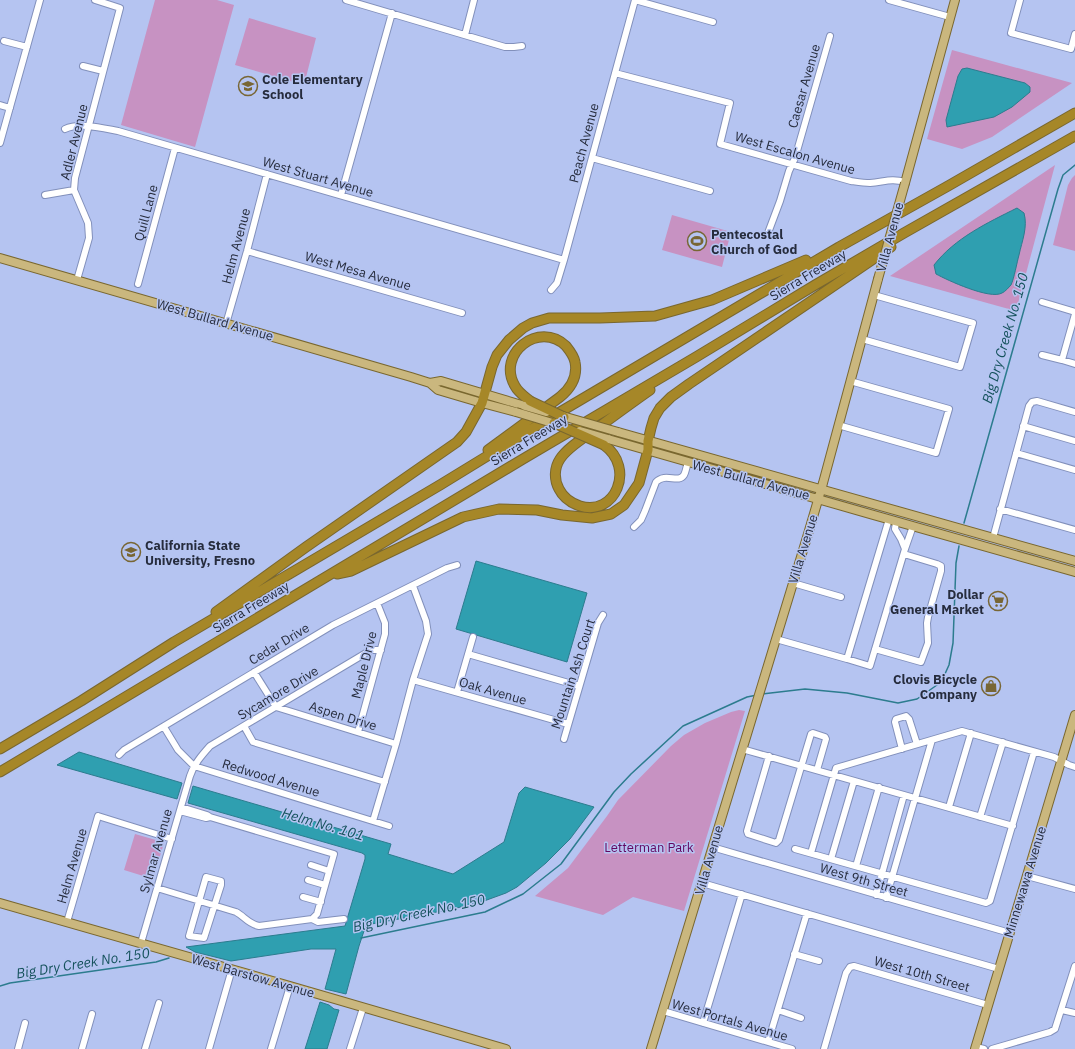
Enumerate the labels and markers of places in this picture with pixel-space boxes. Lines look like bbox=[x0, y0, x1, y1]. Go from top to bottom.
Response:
place label: Cole Elementary School bbox=[262, 71, 363, 103]
school or university icon: Cole Elementary School bbox=[237, 75, 259, 97]
place label: Pentecostal Church of God bbox=[711, 226, 797, 258]
sports icon: Pentecostal Church of God bbox=[686, 230, 708, 252]
place label: California State University, Fresno bbox=[145, 537, 255, 569]
school or university icon: California State University, Fresno bbox=[120, 541, 142, 563]
place label: Dollar General Market bbox=[890, 586, 984, 618]
supermarket icon: Dollar General Market bbox=[987, 590, 1009, 612]
place label: Clovis Bicycle Company bbox=[893, 671, 977, 703]
shop icon: Clovis Bicycle Company bbox=[980, 675, 1002, 697]

